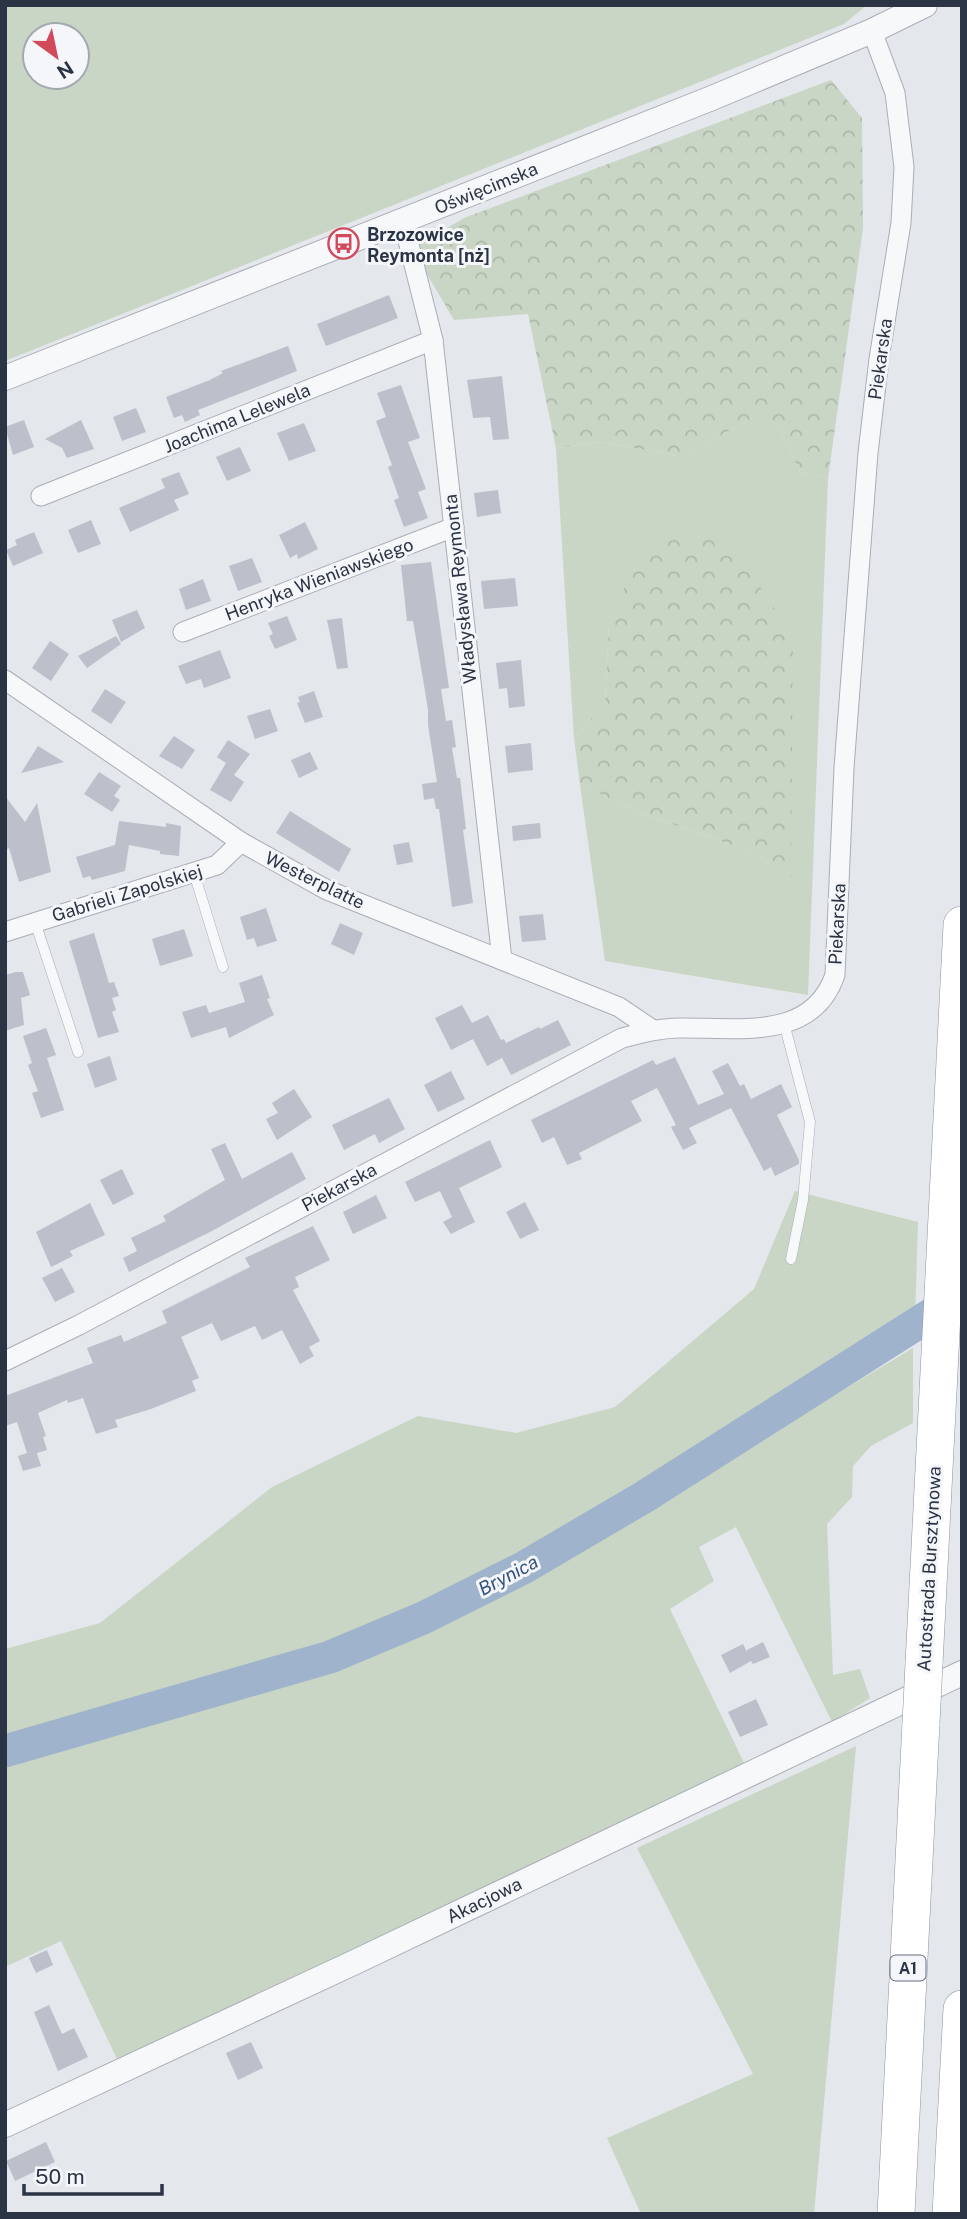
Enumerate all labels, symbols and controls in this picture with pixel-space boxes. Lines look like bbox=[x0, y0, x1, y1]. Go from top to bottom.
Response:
north arrow bbox=[21, 21, 91, 91]
text: N bbox=[53, 57, 77, 84]
street label: Oświęcimska bbox=[431, 158, 541, 218]
place label: Brzozowice Reymonta [nż] bbox=[367, 224, 490, 266]
bus stop icon: Brzozowice Reymonta [nż] bbox=[327, 227, 361, 261]
street label: Piekarska bbox=[864, 317, 896, 401]
street label: Joachima Lelewela bbox=[161, 379, 313, 457]
street label: Władysława Reymonta bbox=[440, 493, 480, 685]
street label: Henryka Wieniawskiego bbox=[222, 533, 416, 625]
street label: Westerplatte bbox=[262, 847, 368, 913]
street label: Gabrieli Zapolskiej bbox=[49, 860, 205, 926]
street label: Piekarska bbox=[824, 883, 850, 965]
street label: Piekarska bbox=[298, 1159, 380, 1215]
street label: Autostrada Bursztynowa bbox=[913, 1466, 945, 1672]
water label: Brynica bbox=[474, 1550, 542, 1600]
street label: Akacjowa bbox=[443, 1873, 525, 1927]
road number: A1 bbox=[890, 1956, 926, 1980]
scale bar bbox=[24, 2152, 163, 2196]
text: 50 m bbox=[35, 2164, 85, 2189]

